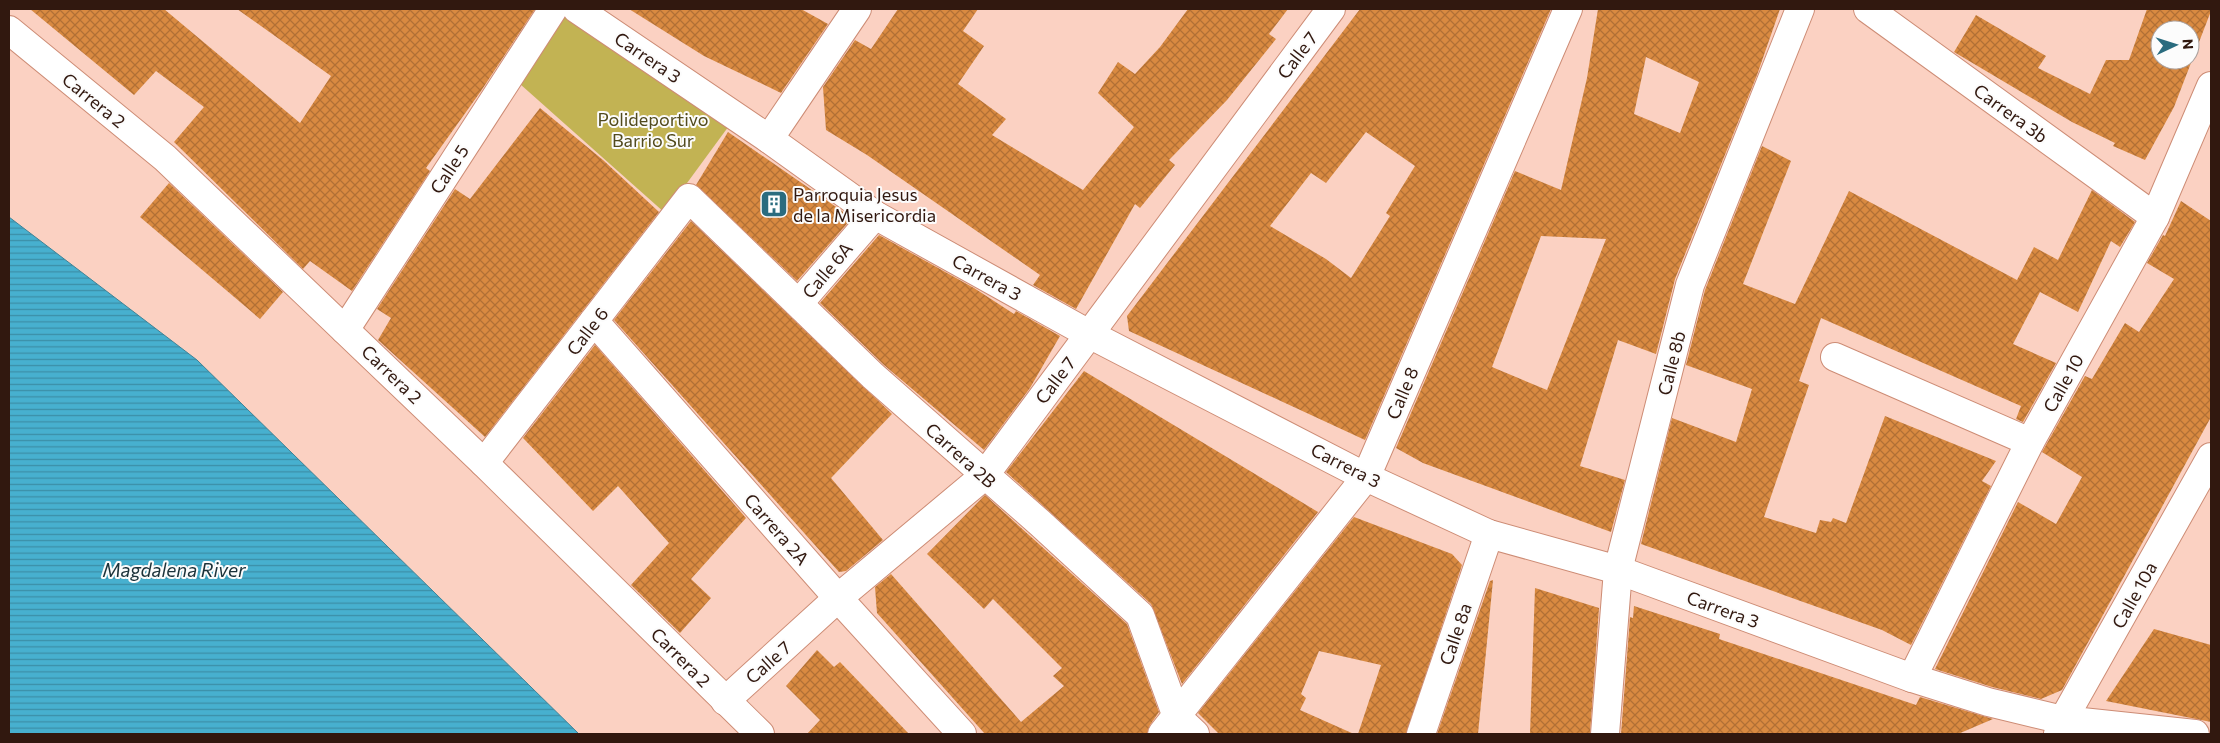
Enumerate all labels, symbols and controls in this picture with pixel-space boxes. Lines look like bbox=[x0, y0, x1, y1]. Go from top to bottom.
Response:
north arrow bbox=[2150, 20, 2200, 70]
street label: Carrera 3 bbox=[611, 27, 685, 87]
street label: Calle 7 bbox=[1272, 27, 1322, 83]
text: N bbox=[2180, 38, 2197, 50]
street label: Carrera 2 bbox=[58, 68, 130, 132]
street label: Carrera 3b bbox=[1970, 79, 2052, 147]
park label: Polideportivo Barrio Sur bbox=[597, 108, 709, 151]
street label: Calle 5 bbox=[425, 140, 473, 198]
place label: Parroquia Jesus de la Misericordia bbox=[793, 183, 936, 226]
building icon: Parroquia Jesus de la Misericordia bbox=[759, 189, 789, 219]
street label: Calle 6A bbox=[797, 237, 857, 303]
street label: Carrera 3 bbox=[949, 249, 1025, 305]
street label: Calle 6 bbox=[561, 303, 613, 359]
street label: Calle 8b bbox=[1652, 329, 1690, 397]
street label: Carrera 2 bbox=[357, 340, 427, 408]
street label: Calle 10 bbox=[2038, 350, 2088, 416]
street label: Calle 7 bbox=[1030, 352, 1080, 408]
street label: Calle 8 bbox=[1381, 363, 1423, 423]
street label: Carrera 2B bbox=[921, 418, 1001, 492]
street label: Carrera 3 bbox=[1307, 438, 1385, 492]
street label: Carrera 2A bbox=[740, 489, 814, 569]
water label: Magdalena River bbox=[102, 558, 247, 581]
street label: Calle 10a bbox=[2107, 558, 2161, 632]
street label: Carrera 3 bbox=[1684, 586, 1762, 632]
street label: Calle 8a bbox=[1434, 600, 1476, 668]
street label: Carrera 2 bbox=[647, 623, 715, 691]
street label: Calle 7 bbox=[741, 636, 795, 688]

